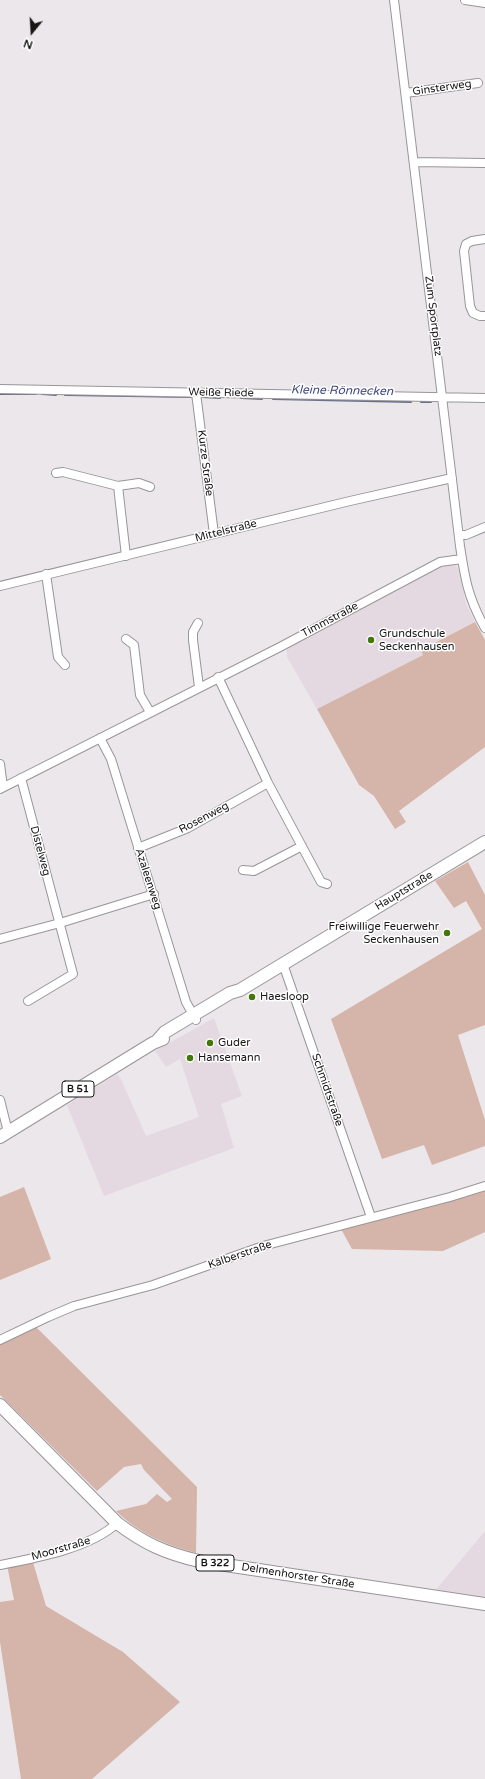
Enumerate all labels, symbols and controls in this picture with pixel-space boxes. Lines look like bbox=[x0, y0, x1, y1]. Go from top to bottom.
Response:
north arrow bbox=[12, 12, 52, 52]
text: N bbox=[22, 36, 34, 51]
street label: Ginsterweg bbox=[412, 77, 472, 99]
street label: Zum Sportplatz bbox=[422, 275, 444, 357]
water label: Kleine Rönnecken bbox=[291, 383, 393, 399]
street label: Weiße Riede bbox=[188, 386, 254, 400]
street label: Kurze Straße bbox=[194, 429, 216, 497]
street label: Mittelstraße bbox=[194, 517, 258, 545]
street label: Timmstraße bbox=[299, 600, 361, 640]
place label: Grundschule Seckenhausen bbox=[379, 627, 454, 653]
marker: Grundschule Seckenhausen bbox=[366, 635, 376, 645]
street label: Rosenweg bbox=[177, 799, 231, 837]
street label: Distelweg bbox=[27, 825, 53, 877]
street label: Azaleenweg bbox=[132, 847, 164, 911]
street label: Hauptstraße bbox=[373, 869, 435, 913]
place label: Freiwillige Feuerwehr Seckenhausen bbox=[329, 920, 439, 946]
marker: Freiwillige Feuerwehr Seckenhausen bbox=[442, 928, 452, 938]
place label: Haesloop bbox=[260, 990, 309, 1004]
marker: Haesloop bbox=[247, 992, 257, 1002]
place label: Guder bbox=[218, 1036, 250, 1050]
marker: Guder bbox=[205, 1038, 215, 1048]
place label: Hansemann bbox=[198, 1051, 260, 1065]
street label: Schmidtstraße bbox=[308, 1052, 346, 1128]
marker: Hansemann bbox=[185, 1053, 195, 1063]
road number: B 51 bbox=[62, 1081, 94, 1097]
street label: Kälberstraße bbox=[206, 1238, 274, 1272]
street label: Moorstraße bbox=[30, 1534, 92, 1564]
road number: B 322 bbox=[196, 1555, 234, 1571]
street label: Delmenhorster Straße bbox=[240, 1561, 356, 1591]

